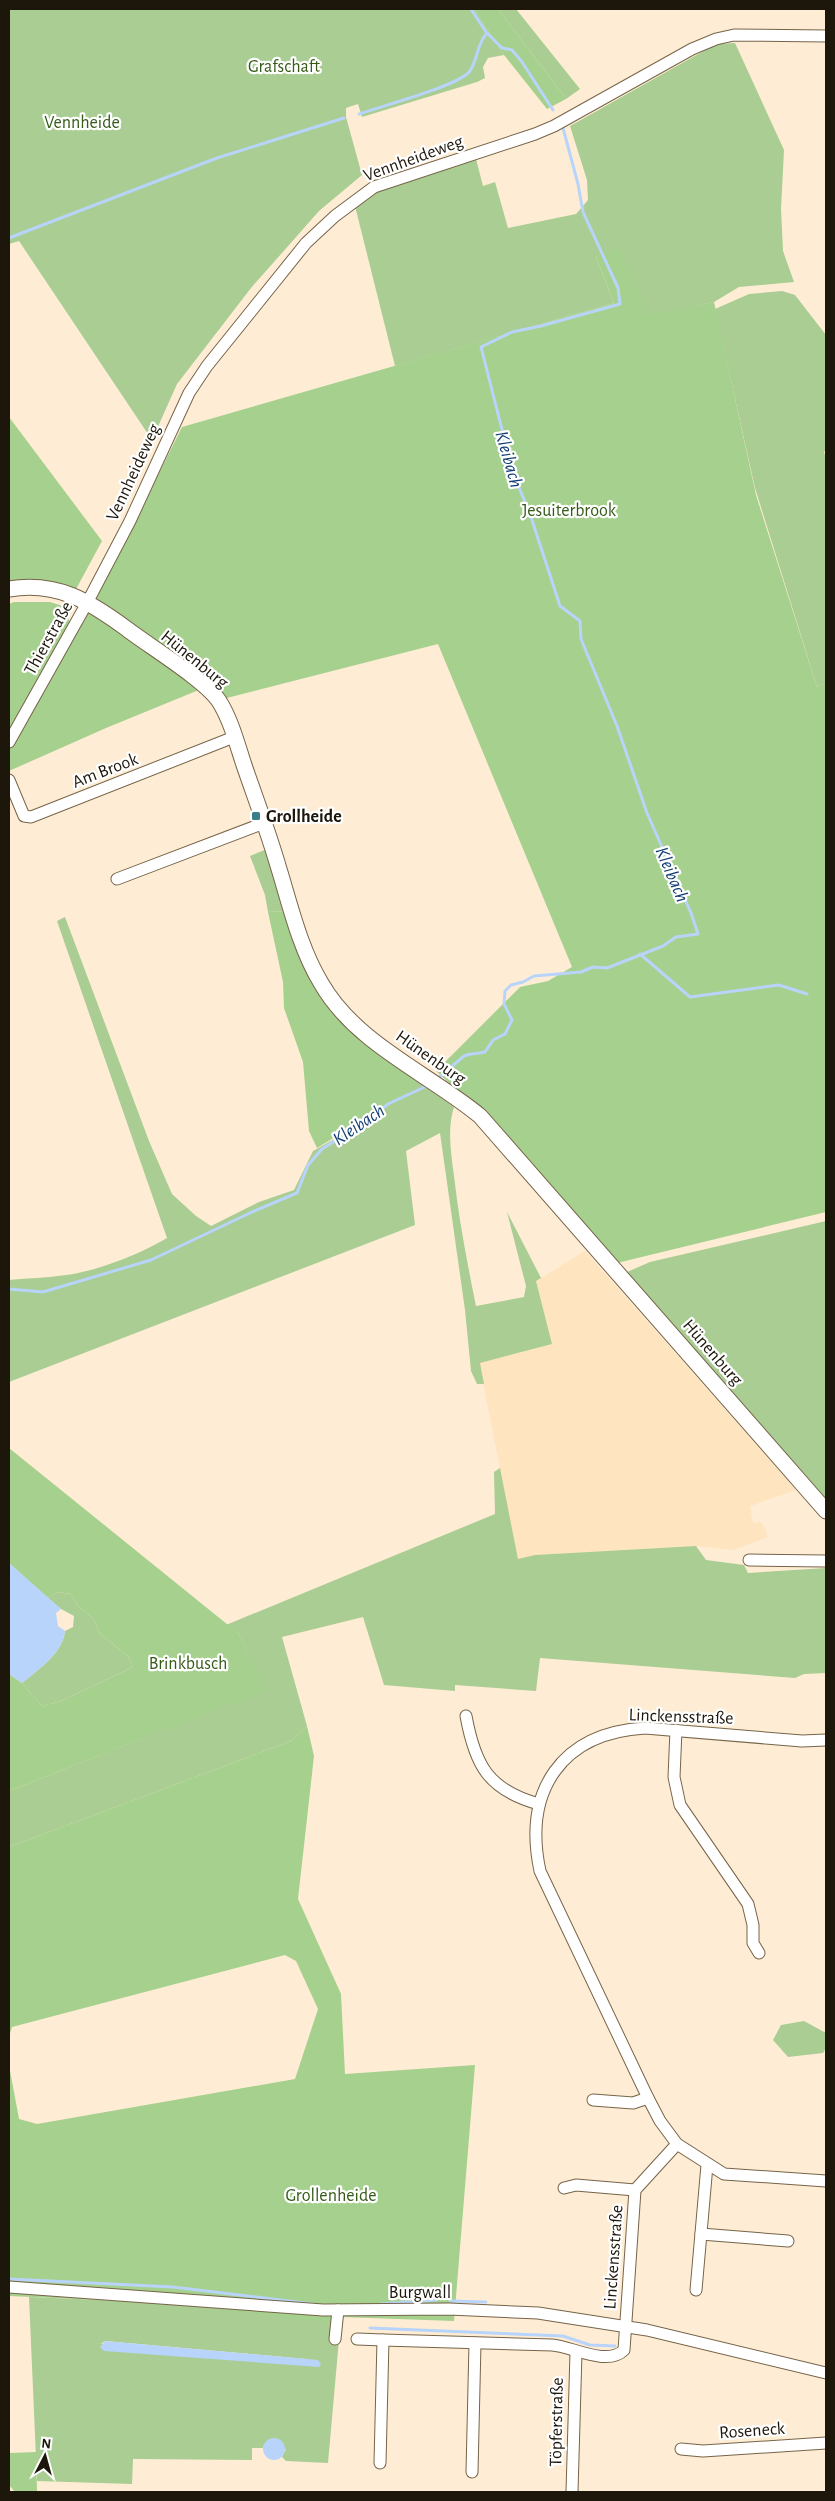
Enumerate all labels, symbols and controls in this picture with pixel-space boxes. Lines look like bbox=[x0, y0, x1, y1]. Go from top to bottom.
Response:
park label: Grafschaft bbox=[248, 58, 320, 76]
park label: Vennheide bbox=[44, 114, 120, 132]
street label: Vennheideweg bbox=[361, 133, 466, 185]
street label: Vennheideweg bbox=[104, 421, 164, 524]
water label: Kleibach bbox=[491, 429, 526, 490]
park label: Jesuiterbrook bbox=[522, 502, 617, 520]
street label: Thierstraße bbox=[21, 599, 76, 678]
street label: Hünenburg bbox=[157, 627, 232, 692]
street label: Am Brook bbox=[70, 750, 141, 792]
place label: Grollheide bbox=[266, 808, 342, 826]
marker: Grollheide bbox=[250, 810, 262, 822]
water label: Kleibach bbox=[652, 844, 692, 905]
street label: Hünenburg bbox=[392, 1027, 469, 1089]
water label: Kleibach bbox=[330, 1101, 388, 1149]
street label: Hünenburg bbox=[679, 1316, 746, 1389]
park label: Brinkbusch bbox=[149, 1655, 227, 1673]
street label: Linckensstraße bbox=[628, 1706, 734, 1728]
park label: Grollenheide bbox=[285, 2187, 377, 2205]
street label: Linckensstraße bbox=[601, 2204, 627, 2310]
street label: Burgwall bbox=[389, 2284, 451, 2302]
street label: Töpferstraße bbox=[547, 2377, 567, 2467]
street label: Roseneck bbox=[719, 2420, 786, 2442]
north arrow bbox=[20, 2431, 70, 2481]
text: N bbox=[41, 2437, 52, 2452]

